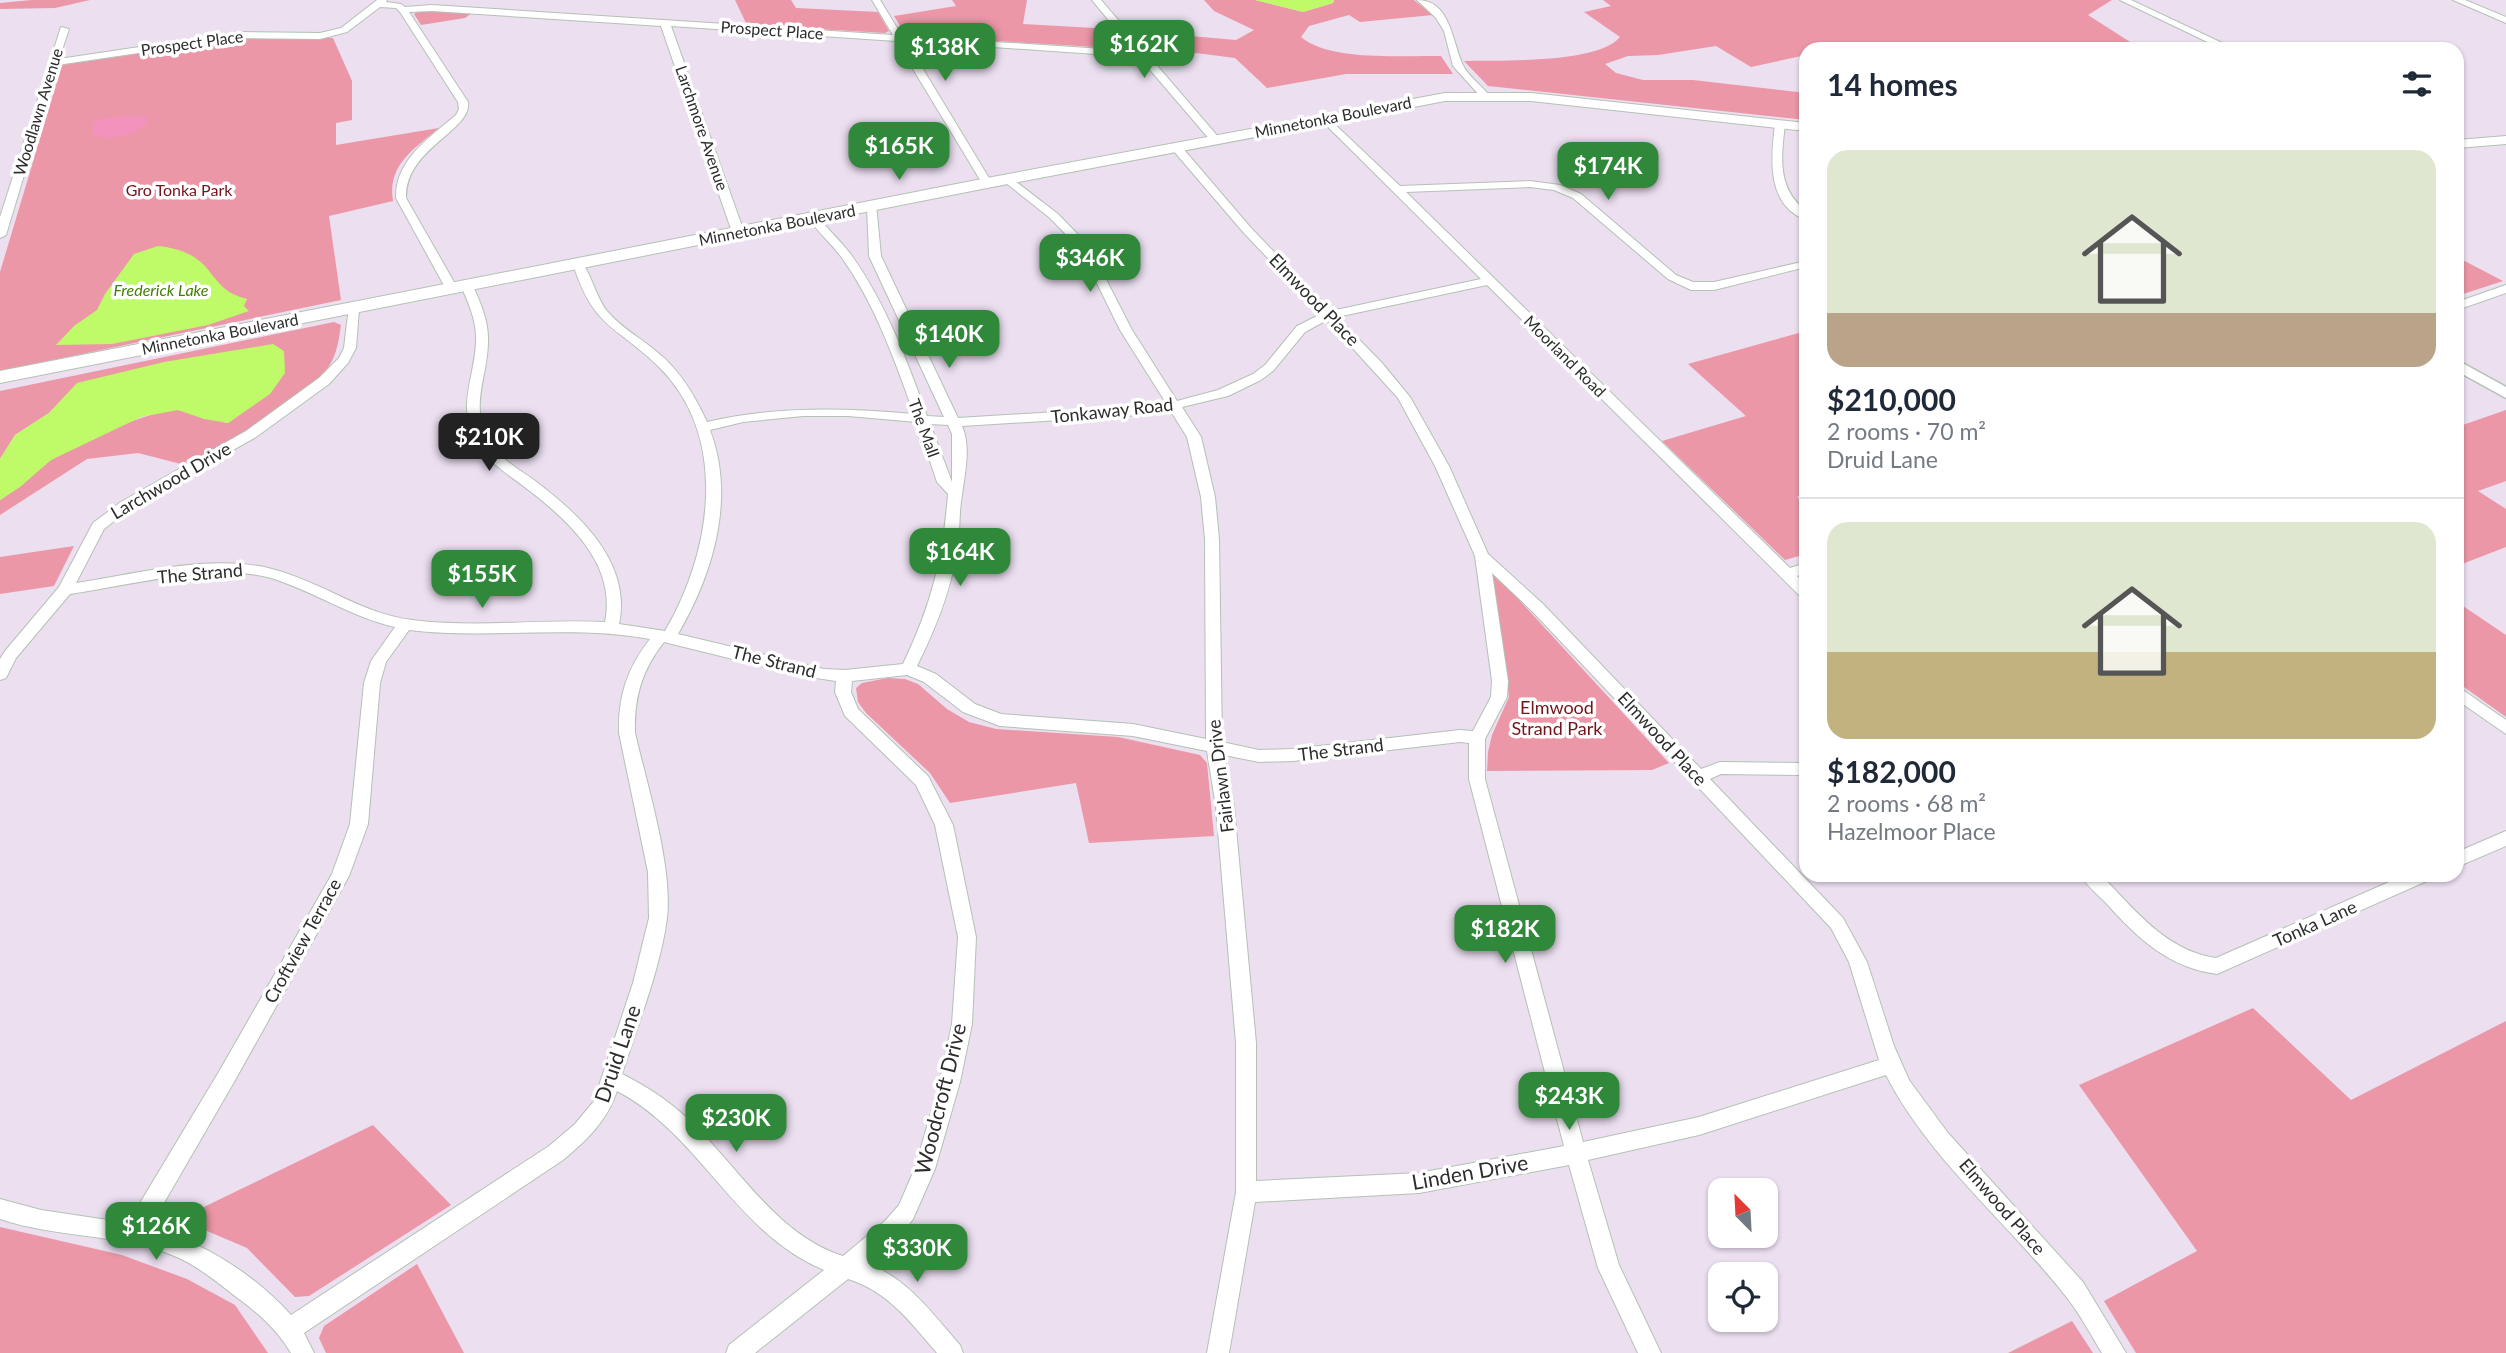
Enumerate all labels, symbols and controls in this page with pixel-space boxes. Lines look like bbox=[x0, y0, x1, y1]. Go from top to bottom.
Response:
street label: Prospect Place bbox=[720, 16, 824, 43]
pin: $162K bbox=[1095, 20, 1193, 80]
pin: $138K bbox=[896, 24, 994, 83]
street label: Prospect Place bbox=[140, 26, 244, 59]
text: $162K bbox=[1109, 29, 1179, 57]
text: $138K bbox=[910, 32, 980, 60]
street label: Woodlawn Avenue bbox=[9, 46, 66, 178]
street label: Larchmore Avenue bbox=[672, 63, 733, 193]
icon: filters bbox=[2398, 65, 2436, 103]
text: 14 homes bbox=[1827, 66, 1958, 102]
street label: Minnetonka Boulevard bbox=[1253, 92, 1413, 141]
pin: $165K bbox=[850, 122, 948, 182]
text: $165K bbox=[864, 131, 934, 159]
pin: $174K bbox=[1559, 142, 1657, 202]
text: $174K bbox=[1573, 151, 1643, 179]
park label: Gro Tonka Park bbox=[126, 180, 233, 199]
icon: home bbox=[2069, 196, 2195, 322]
street label: Minnetonka Boulevard bbox=[697, 200, 857, 249]
pin: $346K bbox=[1041, 234, 1139, 294]
text: $346K bbox=[1055, 243, 1125, 271]
street label: Elmwood Place bbox=[1265, 248, 1364, 350]
water label: Frederick Lake bbox=[114, 280, 209, 299]
street label: Minnetonka Boulevard bbox=[140, 309, 300, 358]
pin: $140K bbox=[900, 310, 998, 370]
street label: Moorland Road bbox=[1521, 311, 1610, 400]
text: $140K bbox=[914, 319, 984, 347]
text: $210,000 bbox=[1827, 381, 1956, 417]
street label: Tonkaway Road bbox=[1050, 393, 1174, 427]
street label: The Mall bbox=[905, 396, 944, 460]
pin: $210K bbox=[440, 414, 538, 473]
text: 2 rooms · 70 m² bbox=[1827, 417, 1986, 445]
text: $210K bbox=[454, 422, 524, 450]
street label: Larchwood Drive bbox=[107, 437, 234, 523]
text: Druid Lane bbox=[1827, 445, 1938, 473]
pin: $164K bbox=[911, 528, 1009, 588]
text: $164K bbox=[925, 537, 995, 565]
pin: $155K bbox=[433, 550, 531, 610]
street label: The Strand bbox=[156, 558, 244, 588]
text: $155K bbox=[447, 559, 517, 587]
icon: home bbox=[2069, 568, 2195, 694]
street label: The Strand bbox=[730, 640, 819, 682]
street label: Elmwood Place bbox=[1614, 687, 1712, 790]
park label: Elmwood Strand Park bbox=[1511, 696, 1603, 739]
street label: Fairlawn Drive bbox=[1202, 718, 1238, 834]
street label: The Strand bbox=[1297, 733, 1385, 765]
text: $182,000 bbox=[1827, 753, 1956, 789]
text: 2 rooms · 68 m² bbox=[1827, 789, 1986, 817]
text: Hazelmoor Place bbox=[1827, 817, 1996, 845]
street label: Croftview Terrace bbox=[259, 874, 345, 1007]
street label: Tonka Lane bbox=[2269, 895, 2360, 951]
pin: $182K bbox=[1456, 906, 1554, 965]
text: $182K bbox=[1470, 914, 1540, 942]
street label: Druid Lane bbox=[588, 1002, 645, 1105]
street label: Woodcroft Drive bbox=[909, 1020, 970, 1177]
pin: $243K bbox=[1520, 1072, 1618, 1132]
text: $243K bbox=[1534, 1081, 1604, 1109]
pin: $230K bbox=[687, 1094, 785, 1154]
text: $230K bbox=[701, 1103, 771, 1131]
street label: Linden Drive bbox=[1410, 1149, 1530, 1194]
street label: Elmwood Place bbox=[1955, 1154, 2051, 1259]
north arrow bbox=[1708, 1178, 1778, 1248]
map controls bbox=[1708, 1178, 1778, 1332]
pin: $126K bbox=[107, 1202, 205, 1262]
text: $126K bbox=[121, 1211, 191, 1239]
pin: $330K bbox=[868, 1224, 966, 1284]
text: $330K bbox=[882, 1233, 952, 1261]
button: locate bbox=[1708, 1262, 1778, 1332]

